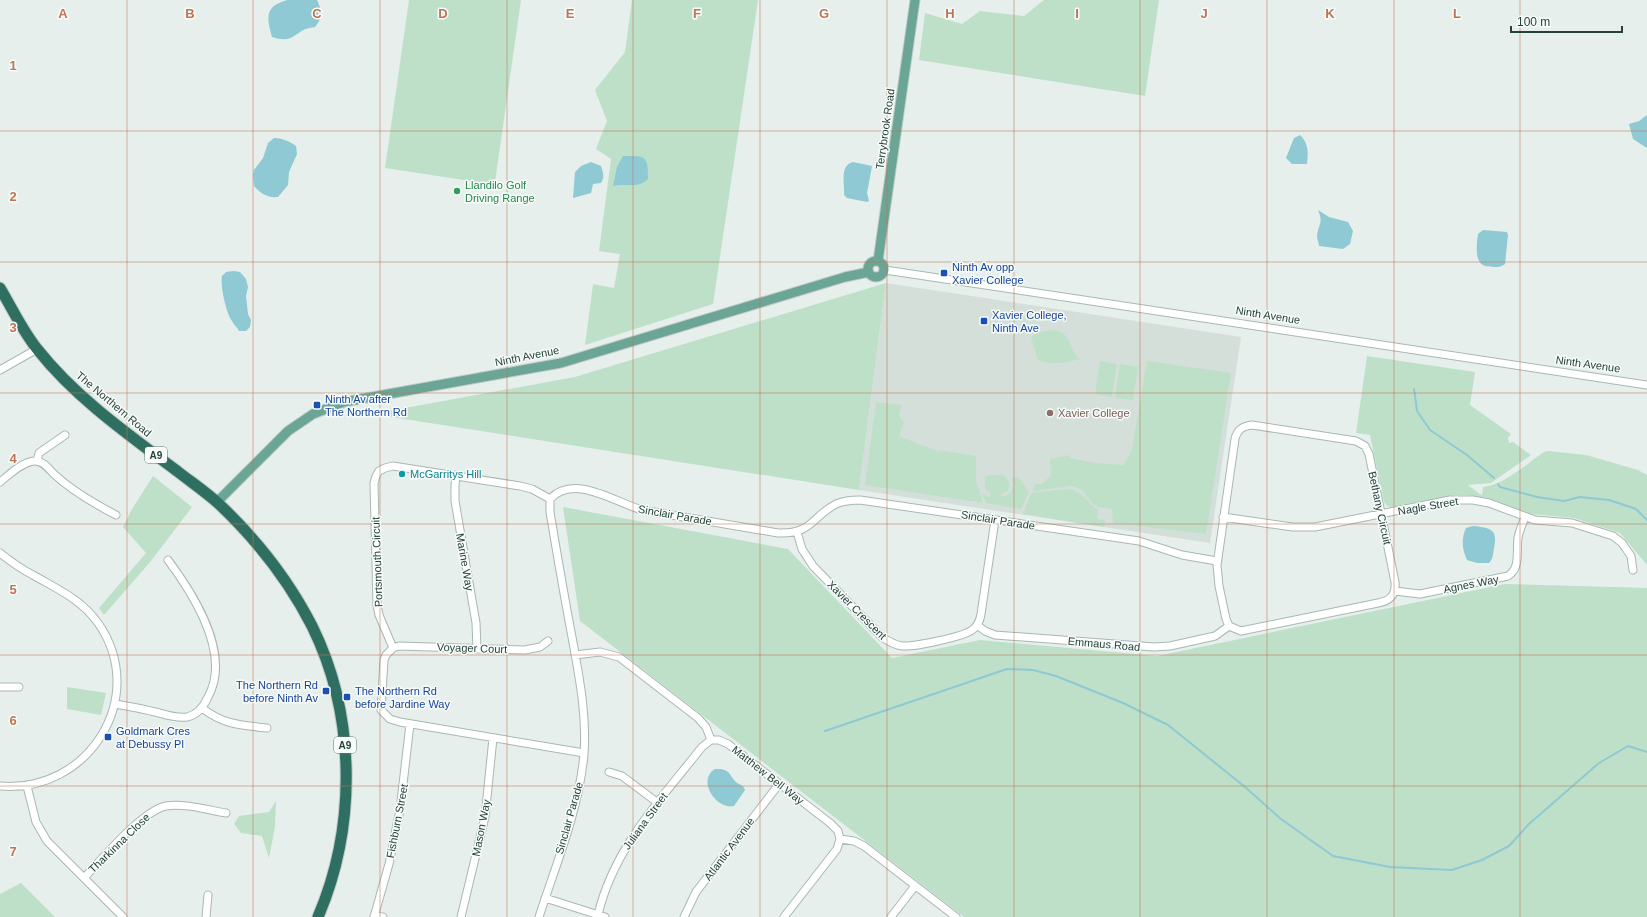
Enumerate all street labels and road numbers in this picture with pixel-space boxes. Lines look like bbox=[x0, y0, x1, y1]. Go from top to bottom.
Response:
street label: Terrybrook Road bbox=[873, 88, 897, 170]
street label: Ninth Avenue bbox=[1235, 304, 1301, 326]
street label: Ninth Avenue bbox=[494, 344, 560, 368]
street label: Ninth Avenue bbox=[1555, 354, 1621, 374]
street label: The Northern Road bbox=[74, 369, 154, 439]
road number: A9 bbox=[145, 447, 167, 463]
street label: Bethany Circuit bbox=[1366, 470, 1394, 546]
street label: Nagle Street bbox=[1397, 495, 1459, 517]
street label: Sinclair Parade bbox=[637, 503, 713, 527]
street label: Sinclair Parade bbox=[960, 508, 1036, 532]
street label: Portsmouth Circuit bbox=[369, 517, 385, 607]
street label: Marine Way bbox=[454, 532, 476, 592]
street label: Agnes Way bbox=[1442, 573, 1500, 595]
street label: Xavier Crescent bbox=[825, 578, 889, 642]
street label: Emmaus Road bbox=[1067, 635, 1141, 653]
street label: Voyager Court bbox=[437, 641, 507, 655]
road number: A9 bbox=[334, 737, 356, 753]
street label: Matthew Bell Way bbox=[730, 743, 807, 807]
street label: Sinclair Parade bbox=[553, 780, 585, 856]
street label: Fishburn Street bbox=[384, 783, 410, 859]
street label: Juliana Street bbox=[620, 790, 670, 852]
street label: Mason Way bbox=[470, 798, 492, 857]
street label: Tharkinna Close bbox=[86, 811, 152, 875]
street label: Atlantic Avenue bbox=[701, 815, 757, 883]

